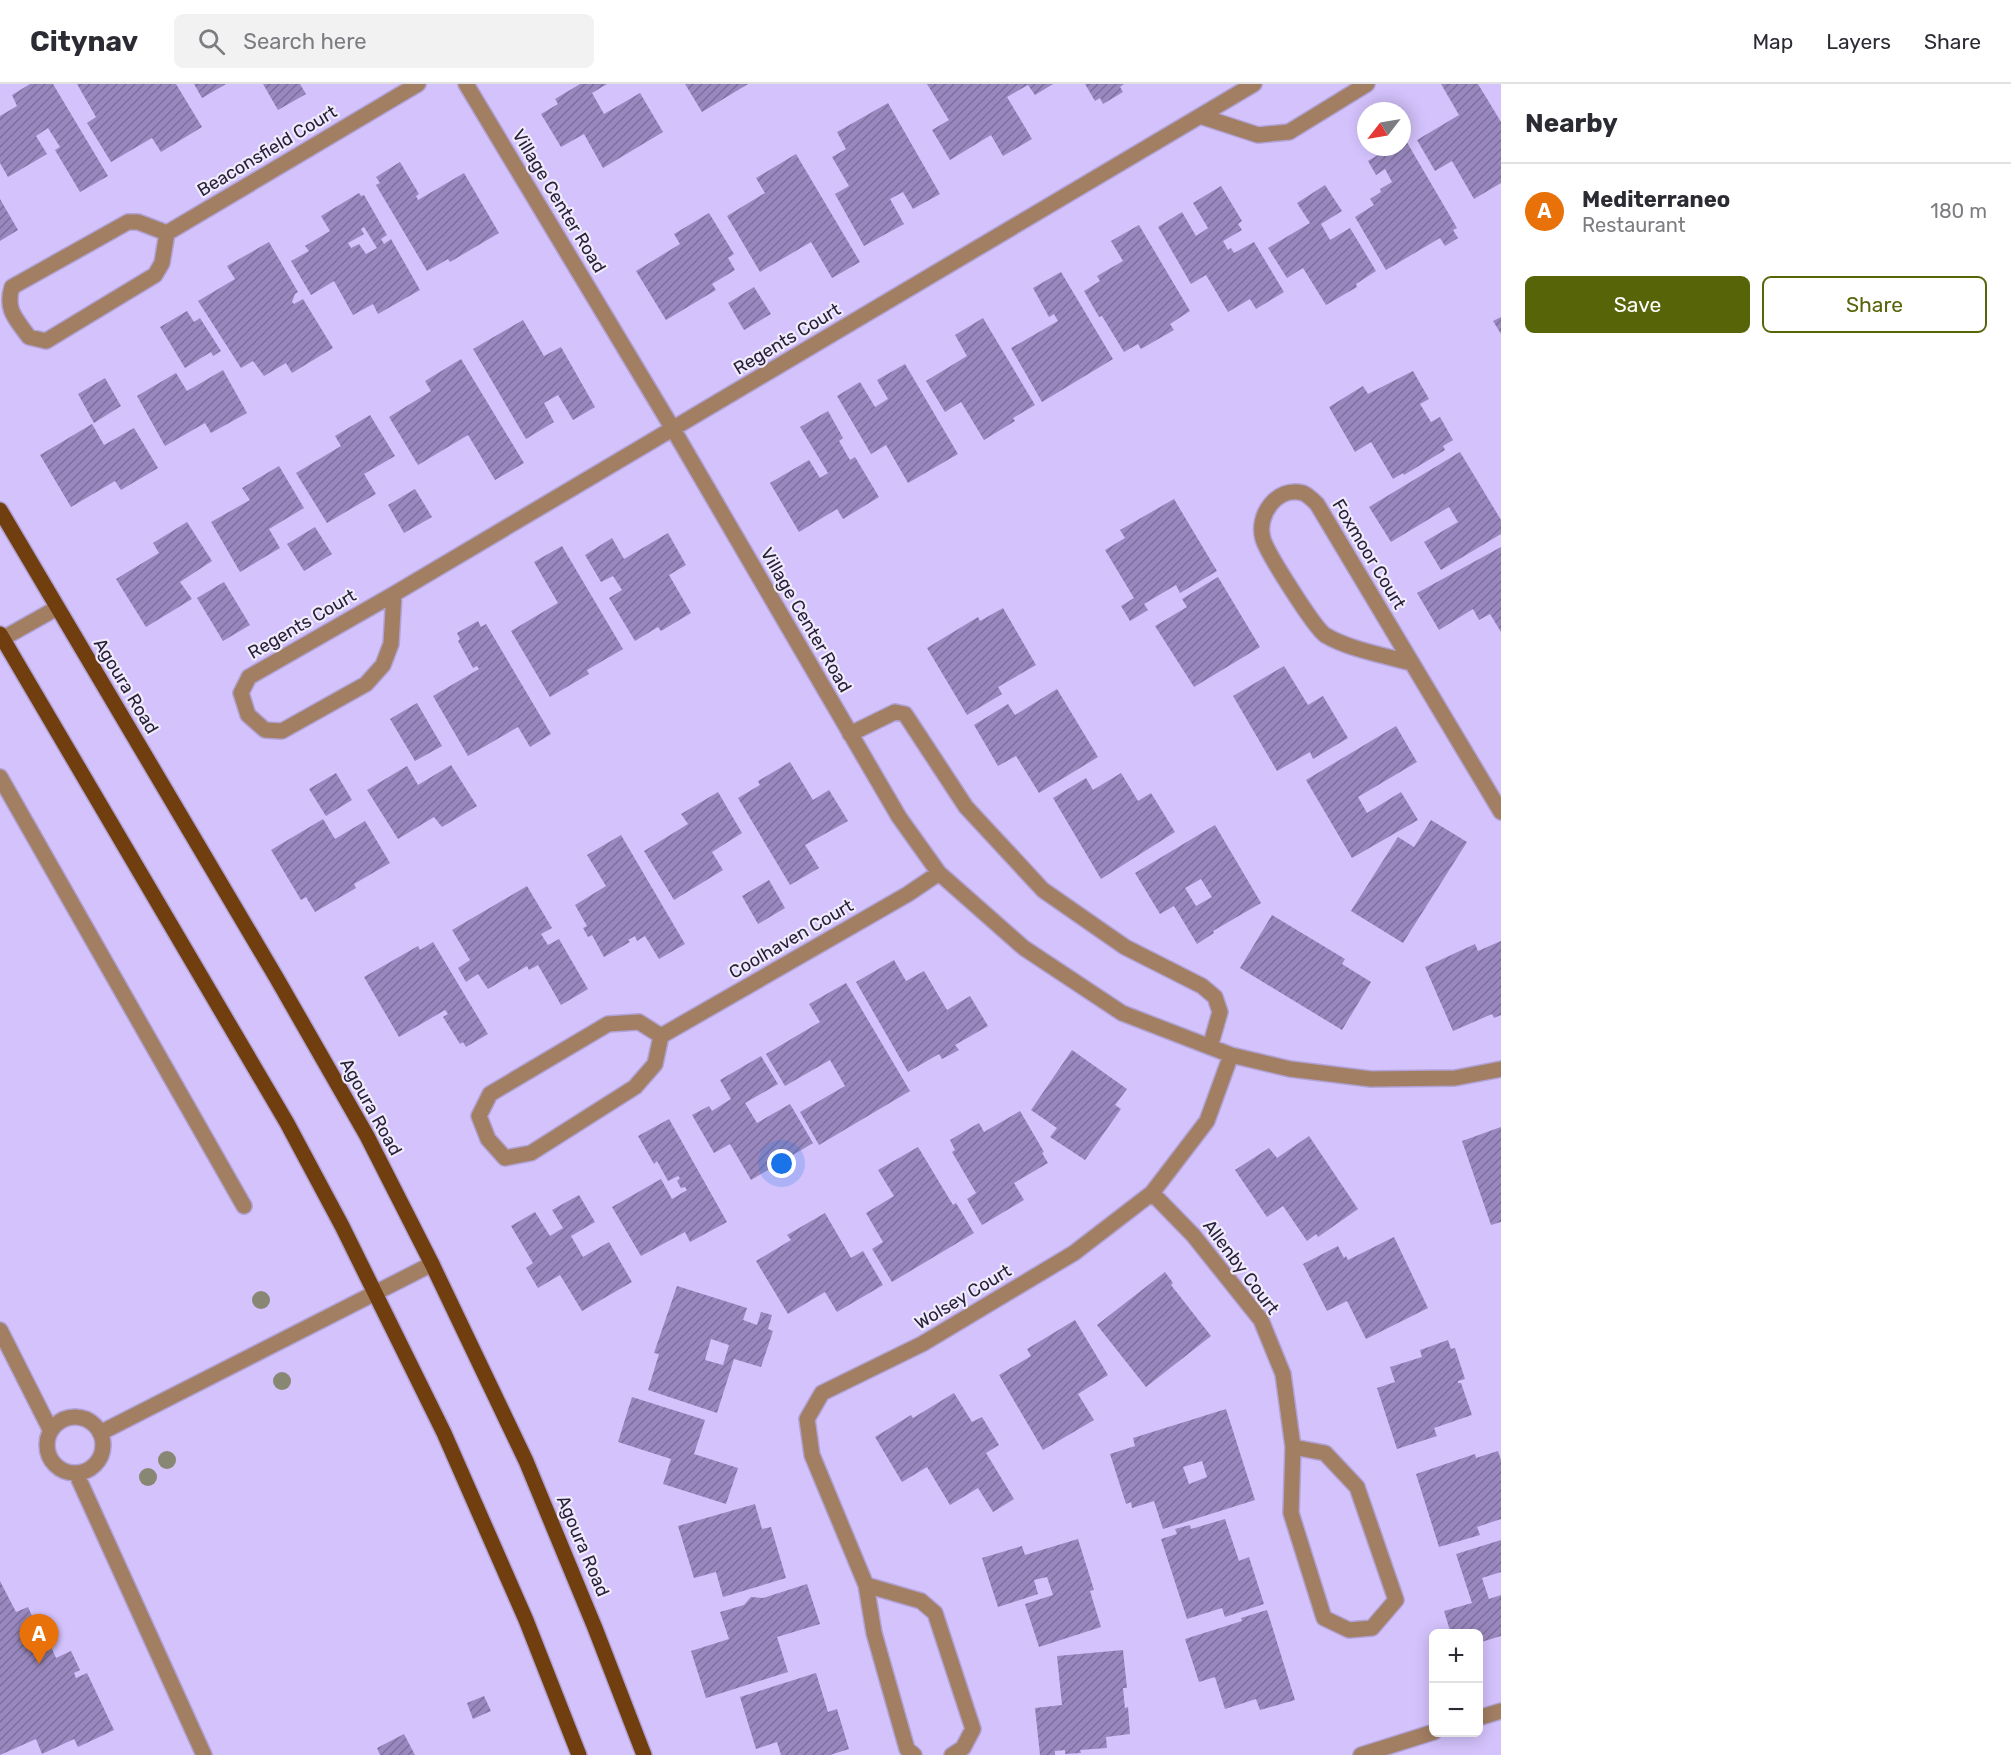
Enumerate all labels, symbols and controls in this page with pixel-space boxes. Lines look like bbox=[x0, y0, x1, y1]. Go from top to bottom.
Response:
search box bbox=[174, 14, 594, 68]
text: Citynav bbox=[30, 25, 138, 58]
icon: search bbox=[195, 25, 228, 58]
text: Search here bbox=[243, 28, 367, 55]
text: Map bbox=[1752, 29, 1793, 54]
text: Layers bbox=[1826, 29, 1891, 54]
text: Share bbox=[1924, 29, 1981, 54]
street label: Beaconsfield Court bbox=[193, 101, 341, 201]
north arrow bbox=[1357, 102, 1411, 156]
text: Nearby bbox=[1525, 108, 1618, 139]
street label: Village Center Road bbox=[507, 125, 611, 277]
text: Mediterraneo bbox=[1582, 186, 1730, 213]
text: A bbox=[1537, 199, 1552, 223]
text: 180 m bbox=[1930, 199, 1987, 223]
text: Restaurant bbox=[1582, 213, 1686, 237]
button: Save bbox=[1525, 276, 1750, 333]
button: Share bbox=[1762, 276, 1987, 333]
street label: Regents Court bbox=[729, 298, 845, 380]
street label: Foxmoor Court bbox=[1327, 495, 1411, 613]
street label: Village Center Road bbox=[756, 544, 856, 696]
street label: Regents Court bbox=[244, 584, 360, 664]
street label: Agoura Road bbox=[89, 634, 163, 738]
street label: Coolhaven Court bbox=[725, 895, 857, 983]
street label: Agoura Road bbox=[335, 1055, 407, 1159]
your location bbox=[767, 1149, 796, 1178]
street label: Allenby Court bbox=[1198, 1215, 1284, 1319]
street label: Wolsey Court bbox=[911, 1260, 1015, 1334]
street label: Agoura Road bbox=[552, 1492, 614, 1600]
pin: A bbox=[20, 1614, 58, 1664]
map controls bbox=[1429, 1629, 1483, 1737]
button: + bbox=[1429, 1629, 1483, 1683]
button: − bbox=[1429, 1683, 1483, 1737]

